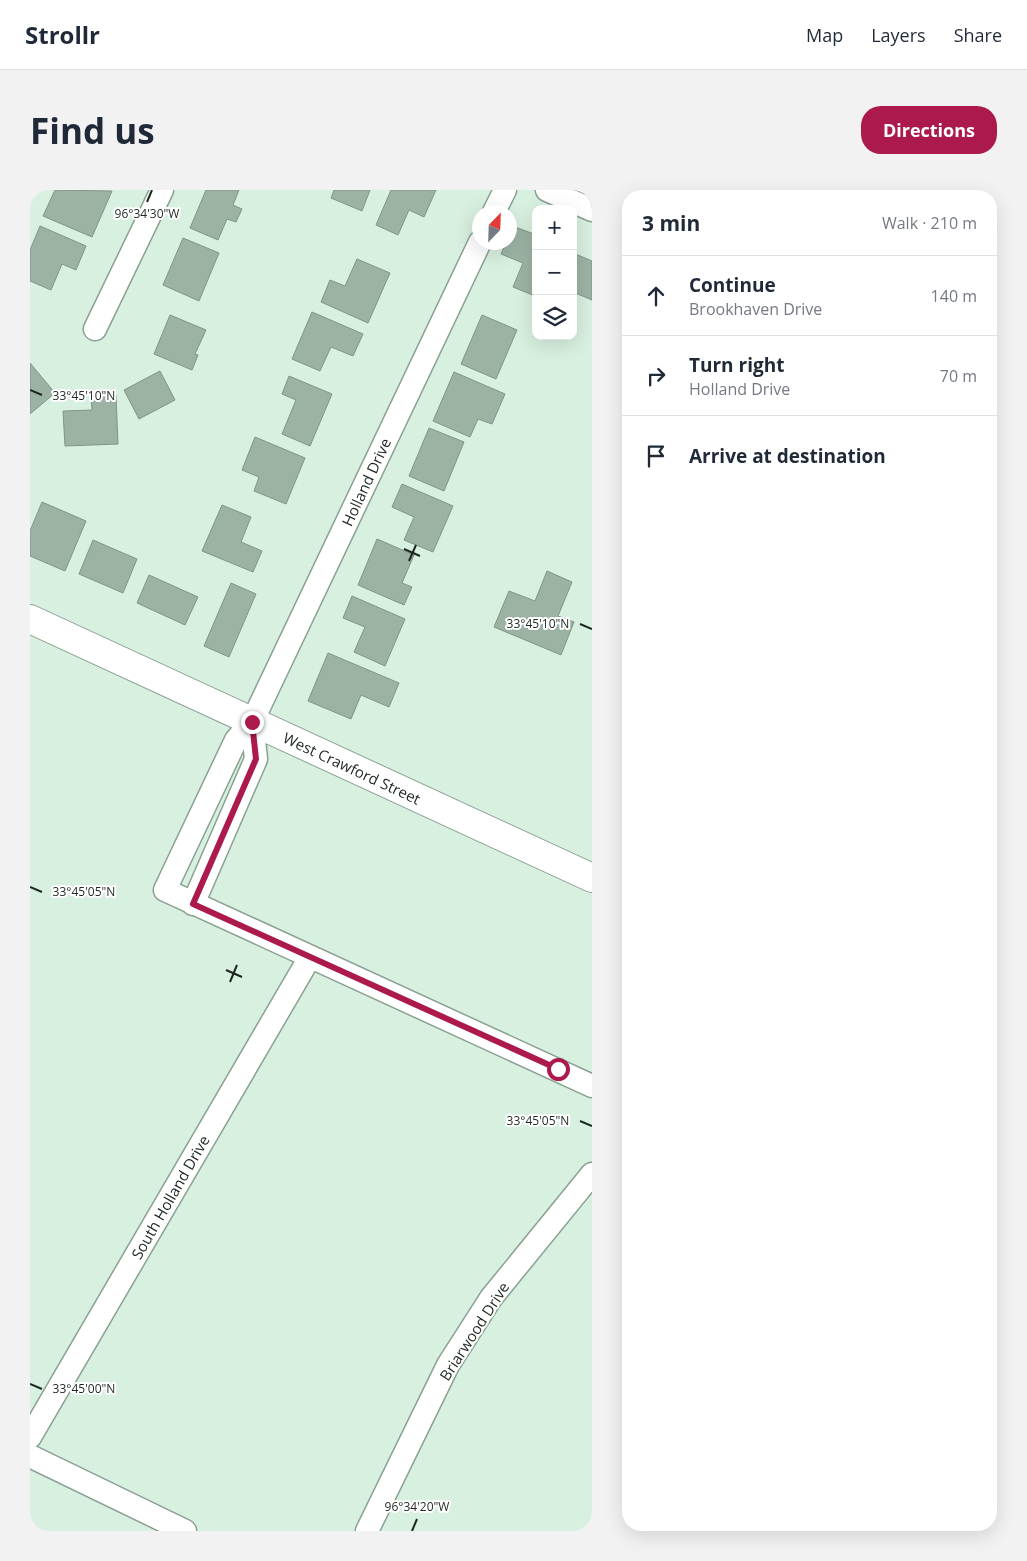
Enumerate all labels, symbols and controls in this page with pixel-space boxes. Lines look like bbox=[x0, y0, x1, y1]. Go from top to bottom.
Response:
text: Strollr bbox=[25, 18, 100, 51]
text: Map bbox=[806, 23, 843, 47]
text: Layers bbox=[871, 23, 926, 47]
text: Share bbox=[954, 23, 1002, 47]
button: Directions bbox=[861, 106, 997, 154]
text: Find us bbox=[30, 107, 155, 154]
text: 96°34'30"W bbox=[115, 205, 179, 222]
north arrow bbox=[472, 205, 517, 250]
map controls bbox=[532, 205, 577, 340]
button: + bbox=[532, 205, 577, 250]
text: 3 min bbox=[642, 209, 700, 237]
text: Walk · 210 m bbox=[882, 212, 977, 234]
button: − bbox=[532, 250, 577, 295]
text: Continue bbox=[689, 272, 776, 298]
icon: ahead bbox=[642, 282, 670, 310]
text: 140 m bbox=[931, 285, 977, 307]
button: layers bbox=[532, 295, 577, 340]
text: Brookhaven Drive bbox=[689, 298, 822, 320]
text: Turn right bbox=[689, 352, 784, 378]
icon: right bbox=[642, 362, 670, 390]
text: 70 m bbox=[940, 365, 977, 387]
text: Holland Drive bbox=[689, 378, 790, 400]
text: 33°45'10"N bbox=[53, 387, 115, 404]
street label: Holland Drive bbox=[337, 435, 395, 529]
icon: arrive bbox=[642, 442, 670, 470]
text: Arrive at destination bbox=[689, 443, 886, 469]
text: 33°45'10"N bbox=[507, 615, 569, 632]
route end bbox=[241, 711, 264, 734]
street label: West Crawford Street bbox=[280, 727, 424, 809]
text: 33°45'05"N bbox=[53, 883, 115, 900]
route start bbox=[547, 1058, 570, 1081]
text: 33°45'05"N bbox=[507, 1112, 569, 1129]
street label: South Holland Drive bbox=[126, 1131, 214, 1263]
street label: Briarwood Drive bbox=[435, 1278, 513, 1384]
text: 33°45'00"N bbox=[53, 1380, 115, 1397]
text: 96°34'20"W bbox=[385, 1498, 449, 1515]

